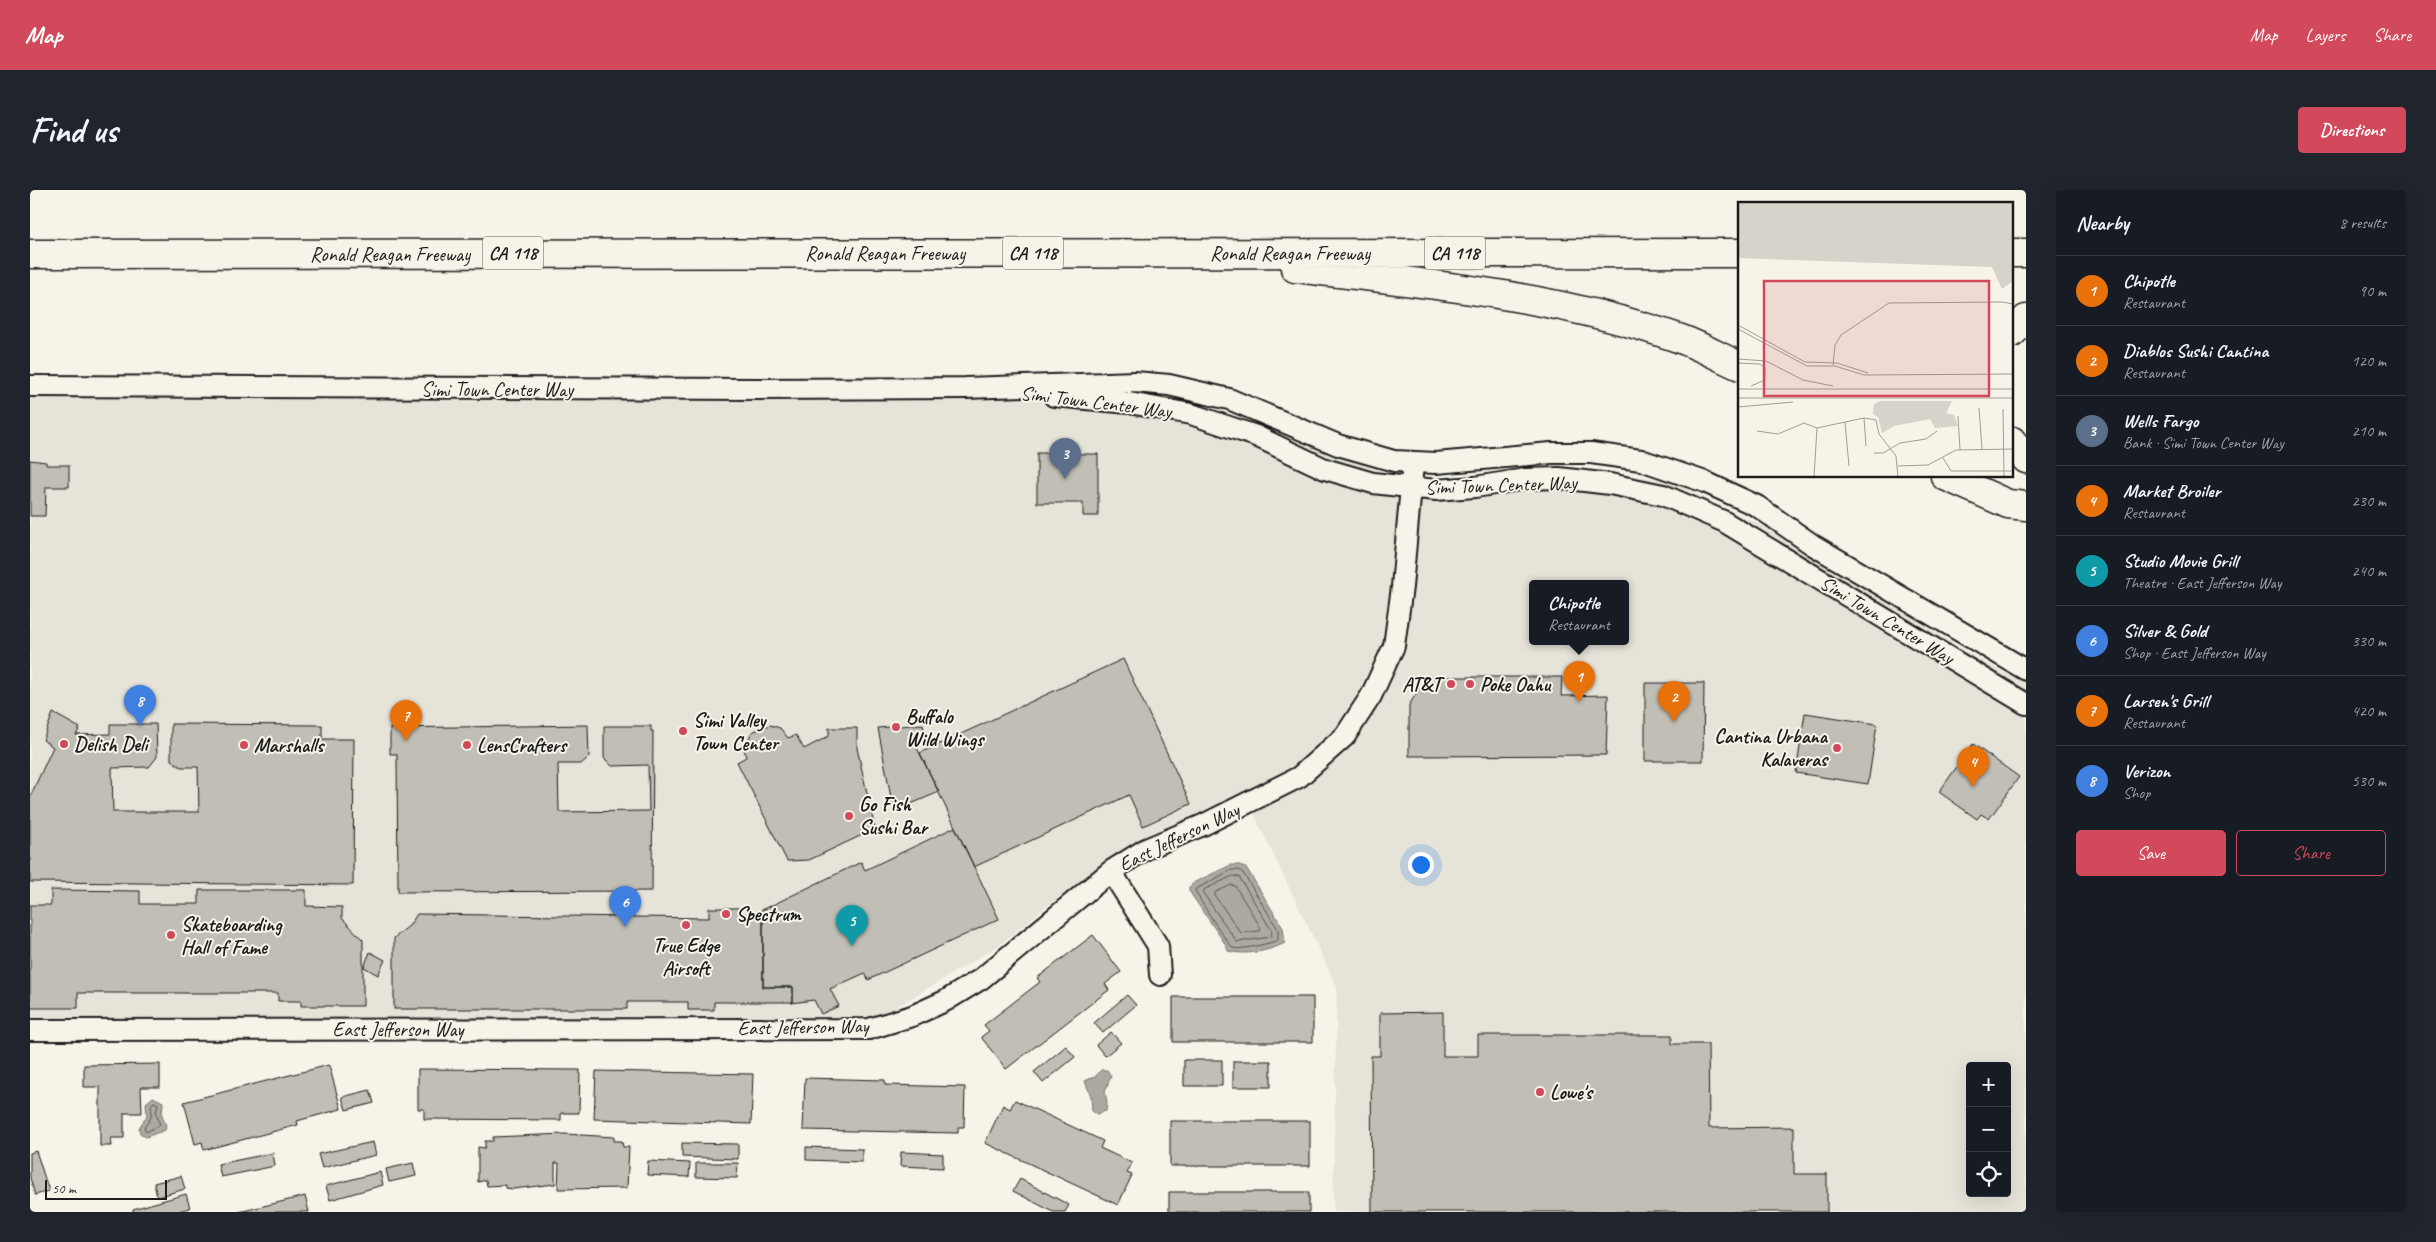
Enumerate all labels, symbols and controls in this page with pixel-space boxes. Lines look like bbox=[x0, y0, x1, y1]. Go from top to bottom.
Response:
text: Map bbox=[25, 20, 62, 50]
text: Map bbox=[2250, 24, 2278, 46]
text: Layers bbox=[2306, 24, 2345, 46]
text: Share bbox=[2373, 24, 2411, 46]
button: Directions bbox=[2298, 107, 2406, 153]
text: Find us bbox=[30, 108, 117, 153]
inset map bbox=[1738, 202, 2014, 478]
text: Nearby bbox=[2076, 210, 2129, 236]
text: 8 results bbox=[2339, 213, 2386, 233]
road number: CA 118 bbox=[483, 236, 543, 270]
road number: CA 118 bbox=[1003, 236, 1063, 270]
road number: CA 118 bbox=[1425, 236, 1485, 270]
street label: Ronald Reagan Freeway bbox=[805, 241, 966, 266]
street label: Ronald Reagan Freeway bbox=[1210, 241, 1371, 266]
street label: Ronald Reagan Freeway bbox=[310, 242, 471, 267]
text: Chipotle bbox=[2123, 269, 2175, 293]
text: 1 bbox=[2088, 281, 2096, 301]
text: 90 m bbox=[2359, 281, 2386, 301]
text: Restaurant bbox=[2123, 293, 2185, 313]
text: Diablos Sushi Cantina bbox=[2123, 339, 2268, 363]
text: 2 bbox=[2088, 351, 2096, 371]
text: 120 m bbox=[2352, 351, 2386, 371]
text: Restaurant bbox=[2123, 363, 2185, 383]
street label: Simi Town Center Way bbox=[421, 377, 575, 402]
street label: Simi Town Center Way bbox=[1019, 380, 1175, 424]
text: Wells Fargo bbox=[2123, 409, 2198, 433]
text: 3 bbox=[2088, 421, 2096, 441]
text: 210 m bbox=[2352, 421, 2386, 441]
text: Bank · Simi Town Center Way bbox=[2123, 433, 2284, 453]
pin: 3 bbox=[1049, 438, 1081, 479]
street label: Simi Town Center Way bbox=[1425, 470, 1580, 500]
text: Market Broiler bbox=[2123, 479, 2220, 503]
text: 4 bbox=[2088, 491, 2096, 511]
text: 230 m bbox=[2352, 491, 2386, 511]
text: Restaurant bbox=[2123, 503, 2185, 523]
text: Studio Movie Grill bbox=[2123, 549, 2238, 573]
text: 5 bbox=[2089, 561, 2095, 581]
text: 240 m bbox=[2352, 561, 2386, 581]
street label: Simi Town Center Way bbox=[1815, 570, 1960, 671]
text: Theatre · East Jefferson Way bbox=[2123, 573, 2281, 593]
popup bbox=[1529, 580, 1629, 645]
text: Chipotle bbox=[1548, 591, 1600, 615]
text: Restaurant bbox=[1548, 615, 1610, 635]
text: Silver & Gold bbox=[2123, 619, 2207, 643]
text: 6 bbox=[2088, 631, 2096, 651]
text: 330 m bbox=[2352, 631, 2386, 651]
text: Shop · East Jefferson Way bbox=[2123, 643, 2266, 663]
pin: 1 bbox=[1563, 661, 1595, 702]
place label: AT&T bbox=[1402, 672, 1446, 697]
place label: Poke Oahu bbox=[1480, 672, 1552, 697]
marker: AT&T bbox=[1445, 678, 1457, 690]
marker: Poke Oahu bbox=[1464, 678, 1476, 690]
pin: 2 bbox=[1658, 681, 1690, 722]
pin: 8 bbox=[124, 685, 156, 726]
text: Larsen's Grill bbox=[2123, 689, 2208, 713]
pin: 7 bbox=[390, 700, 422, 741]
text: 7 bbox=[2088, 701, 2096, 721]
text: 420 m bbox=[2352, 701, 2386, 721]
place label: Buffalo Wild Wings bbox=[906, 704, 985, 752]
place label: Simi Valley Town Center bbox=[693, 708, 781, 756]
text: Restaurant bbox=[2123, 713, 2185, 733]
marker: Buffalo Wild Wings bbox=[890, 721, 902, 733]
place label: Cantina Urbana Kalaveras bbox=[1714, 724, 1829, 772]
marker: Simi Valley Town Center bbox=[677, 725, 689, 737]
place label: Delish Deli bbox=[74, 732, 150, 757]
place label: Marshalls bbox=[254, 733, 325, 758]
place label: LensCrafters bbox=[477, 733, 568, 758]
marker: Delish Deli bbox=[58, 738, 70, 750]
marker: Marshalls bbox=[238, 739, 250, 751]
marker: LensCrafters bbox=[461, 739, 473, 751]
marker: Cantina Urbana Kalaveras bbox=[1831, 742, 1843, 754]
pin: 4 bbox=[1957, 746, 1989, 787]
text: Verizon bbox=[2123, 759, 2170, 783]
text: 8 bbox=[2088, 771, 2096, 791]
text: 530 m bbox=[2352, 771, 2386, 791]
text: Shop bbox=[2123, 783, 2150, 803]
place label: Go Fish Sushi Bar bbox=[859, 792, 930, 840]
street label: East Jefferson Way bbox=[1115, 796, 1245, 877]
marker: Go Fish Sushi Bar bbox=[843, 810, 855, 822]
button: Save bbox=[2076, 830, 2226, 876]
button: Share bbox=[2236, 830, 2386, 876]
your location bbox=[1408, 852, 1434, 878]
pin: 6 bbox=[609, 886, 641, 927]
place label: Spectrum bbox=[736, 902, 803, 927]
pin: 5 bbox=[836, 905, 868, 946]
marker: Spectrum bbox=[720, 908, 732, 920]
place label: Skateboarding Hall of Fame bbox=[181, 912, 283, 960]
marker: True Edge Airsoft bbox=[680, 919, 692, 931]
marker: Skateboarding Hall of Fame bbox=[165, 929, 177, 941]
place label: True Edge Airsoft bbox=[653, 933, 720, 981]
street label: East Jefferson Way bbox=[737, 1013, 871, 1041]
street label: East Jefferson Way bbox=[333, 1017, 466, 1042]
map controls bbox=[1966, 1062, 2011, 1197]
button: + bbox=[1966, 1062, 2011, 1107]
place label: Lowe's bbox=[1550, 1080, 1594, 1105]
marker: Lowe's bbox=[1534, 1086, 1546, 1098]
button: − bbox=[1966, 1107, 2011, 1152]
button: locate bbox=[1966, 1152, 2011, 1197]
scale bar bbox=[45, 1177, 168, 1200]
text: 50 m bbox=[52, 1180, 76, 1197]

